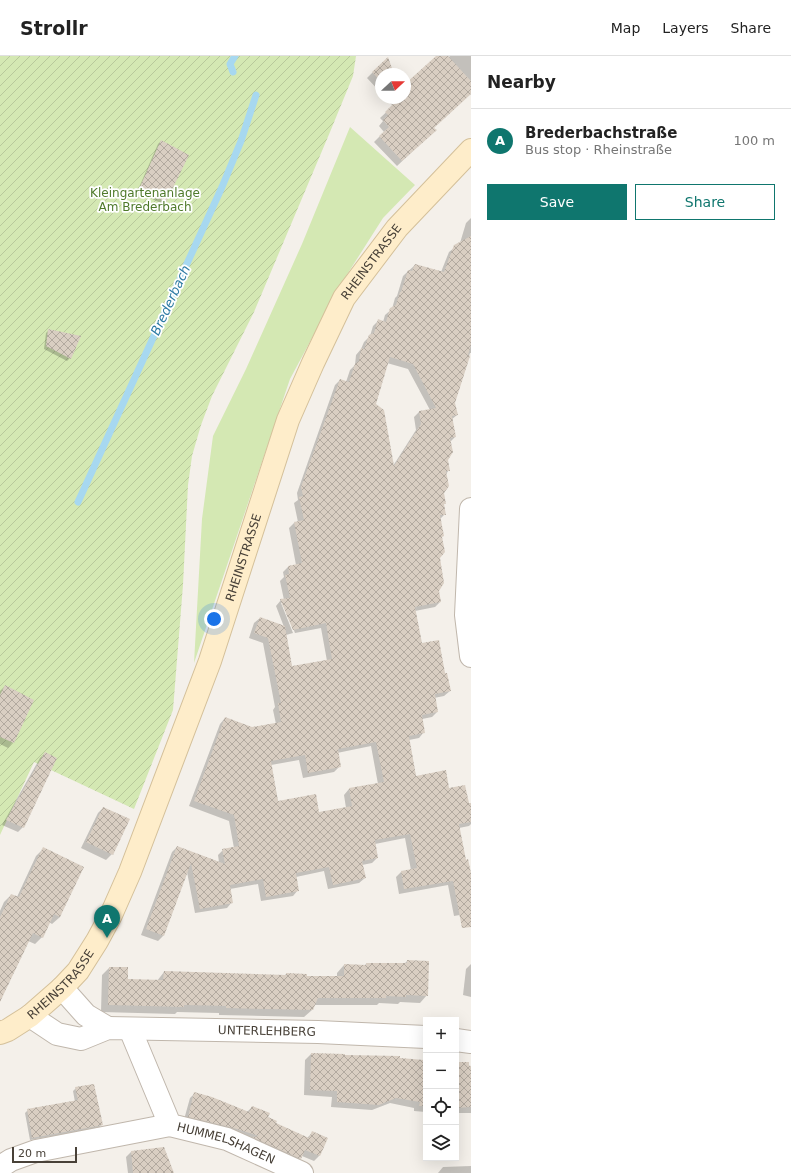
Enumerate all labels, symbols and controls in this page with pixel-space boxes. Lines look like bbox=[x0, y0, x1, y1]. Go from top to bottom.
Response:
text: Strollr bbox=[20, 17, 88, 39]
text: Map bbox=[611, 20, 640, 36]
text: Layers bbox=[662, 20, 709, 36]
text: Share bbox=[731, 20, 771, 36]
north arrow bbox=[375, 68, 411, 104]
text: Nearby bbox=[487, 72, 556, 92]
text: Brederbachstraße bbox=[525, 124, 677, 142]
text: A bbox=[495, 133, 505, 148]
text: 100 m bbox=[733, 133, 775, 148]
text: Bus stop · Rheinstraße bbox=[525, 142, 672, 157]
button: Save bbox=[487, 184, 627, 220]
button: Share bbox=[635, 184, 775, 220]
park label: Kleingartenanlage Am Brederbach bbox=[90, 186, 200, 214]
street label: RHEINSTRASSE bbox=[338, 221, 404, 303]
water label: Brederbach bbox=[148, 263, 193, 338]
street label: RHEINSTRASSE bbox=[223, 512, 264, 603]
your location bbox=[204, 609, 224, 629]
pin: A bbox=[94, 905, 120, 938]
street label: RHEINSTRASSE bbox=[24, 947, 97, 1022]
map controls bbox=[423, 1017, 459, 1161]
button: + bbox=[423, 1017, 459, 1053]
street label: UNTERLEHBERG bbox=[218, 1023, 316, 1039]
button: − bbox=[423, 1053, 459, 1089]
button: locate bbox=[423, 1089, 459, 1125]
street label: HUMMELSHAGEN bbox=[175, 1120, 277, 1167]
button: layers bbox=[423, 1125, 459, 1161]
scale bar bbox=[12, 1145, 77, 1164]
text: 20 m bbox=[18, 1147, 46, 1160]

